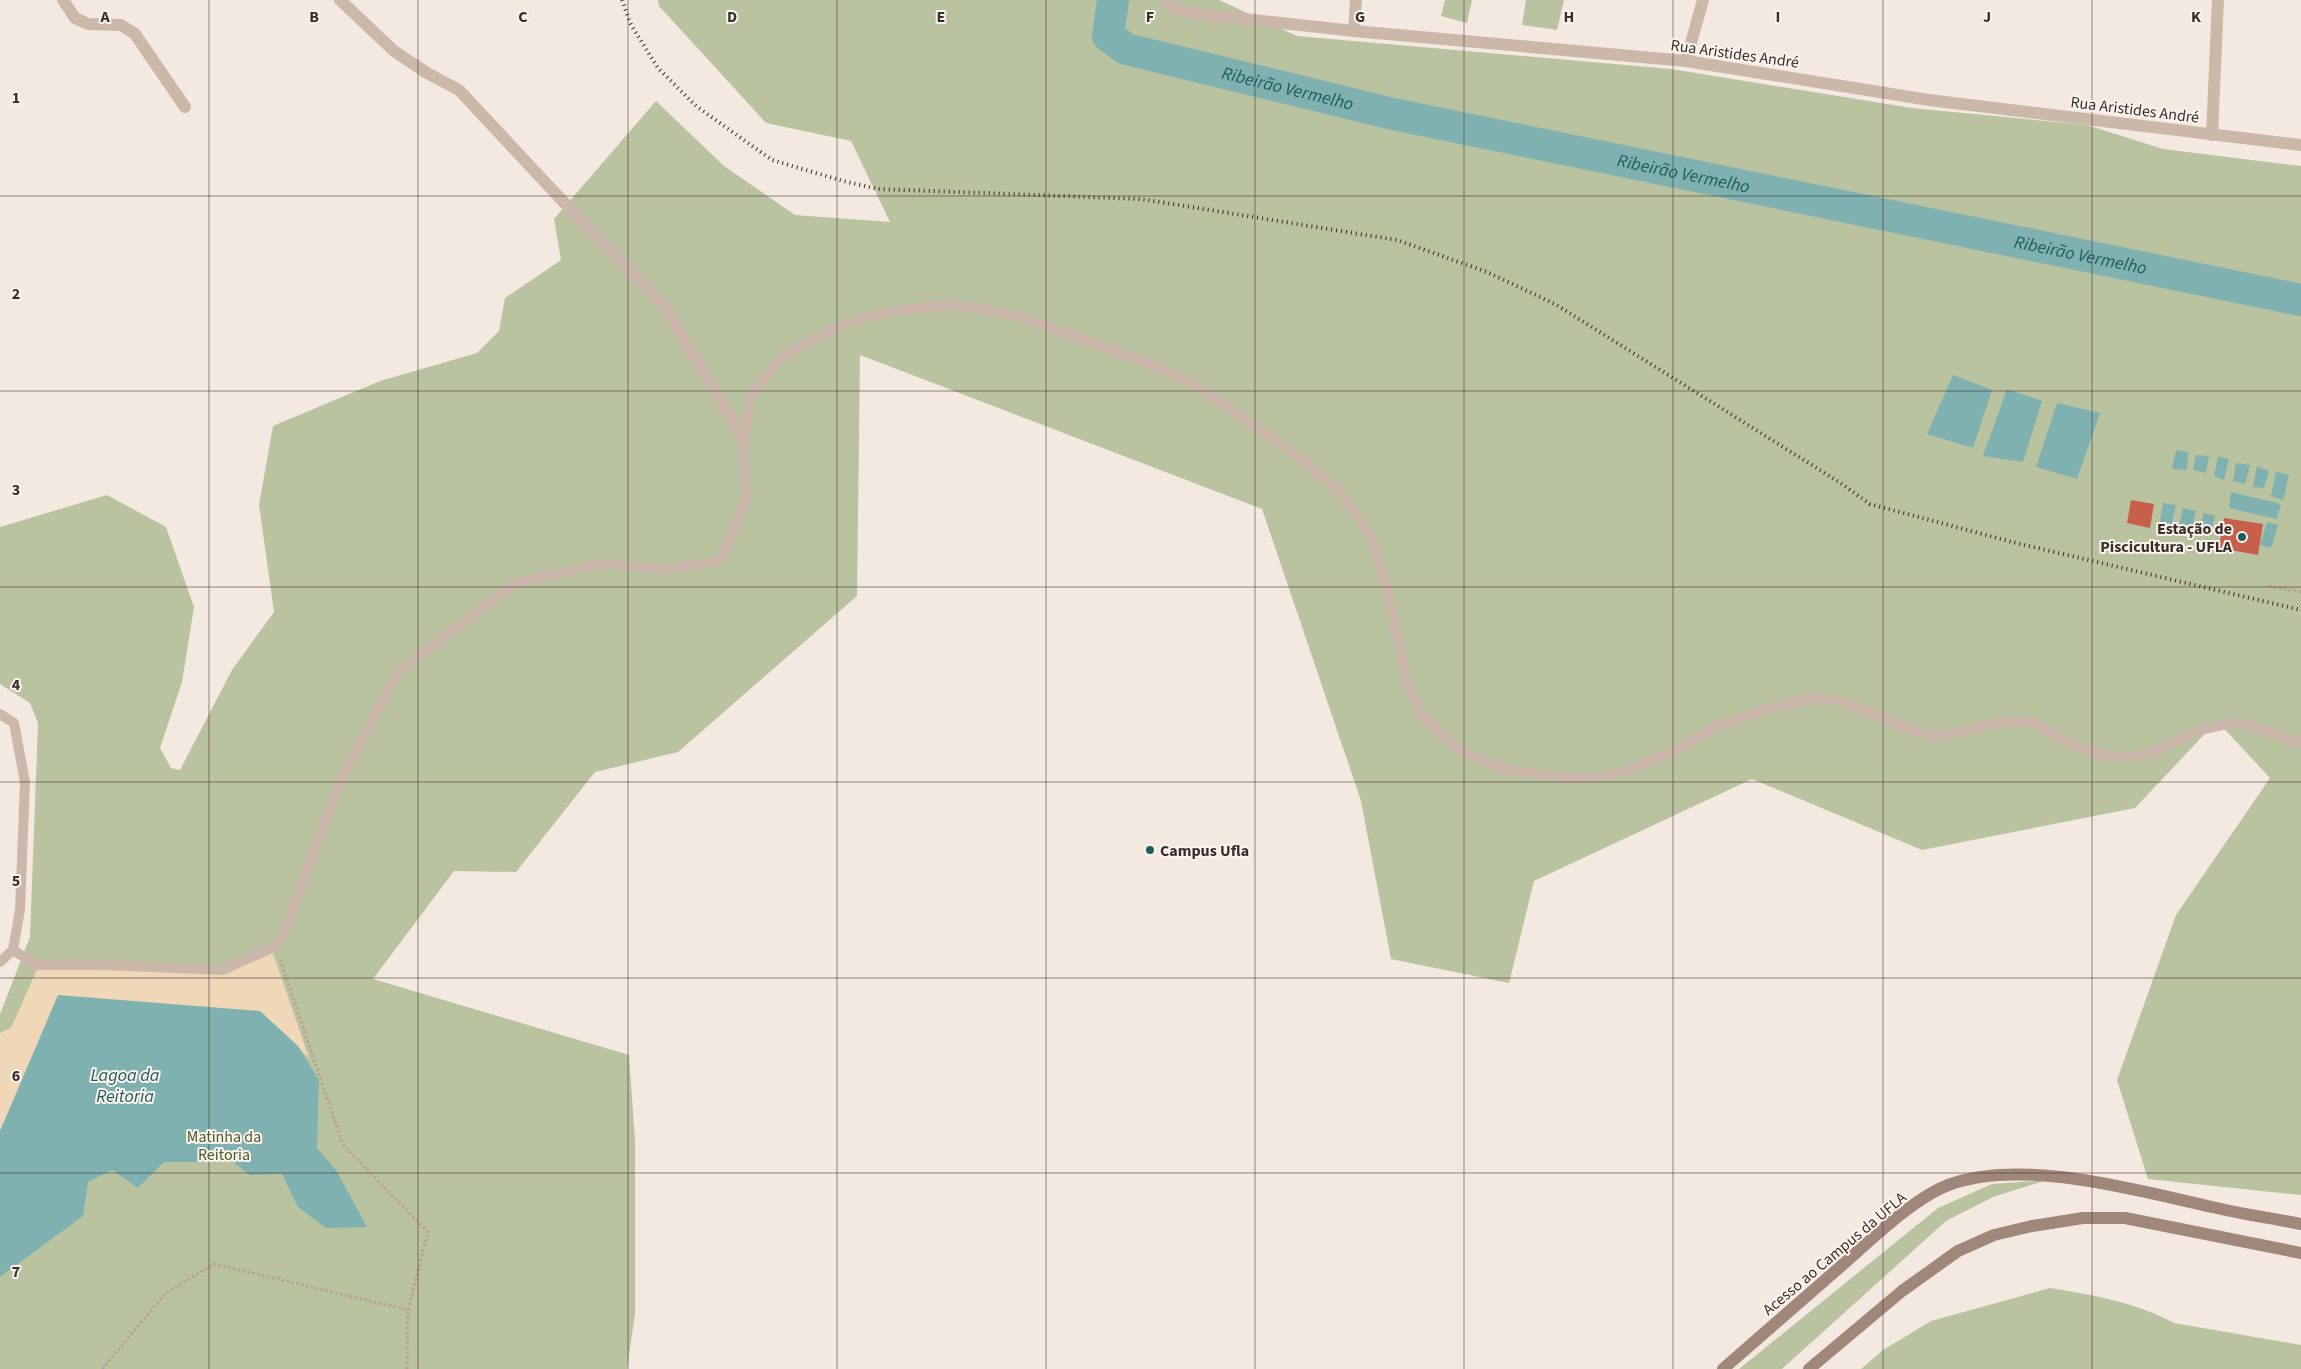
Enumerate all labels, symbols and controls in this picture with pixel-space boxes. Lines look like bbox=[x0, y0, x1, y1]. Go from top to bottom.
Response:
text: A bbox=[99, 6, 110, 28]
text: B bbox=[309, 6, 319, 28]
text: C bbox=[518, 6, 528, 28]
text: D bbox=[727, 6, 737, 28]
text: E bbox=[937, 6, 945, 28]
text: F bbox=[1146, 6, 1154, 28]
text: G bbox=[1355, 6, 1365, 28]
text: H bbox=[1564, 6, 1574, 28]
text: I bbox=[1776, 6, 1780, 28]
text: J bbox=[1983, 6, 1991, 28]
text: K bbox=[2191, 6, 2201, 28]
street label: Rua Aristides André bbox=[1669, 34, 1800, 74]
water label: Ribeirão Vermelho bbox=[1219, 61, 1356, 117]
text: 1 bbox=[12, 87, 20, 109]
street label: Rua Aristides André bbox=[2069, 91, 2200, 129]
water label: Ribeirão Vermelho bbox=[1615, 148, 1752, 200]
water label: Ribeirão Vermelho bbox=[2012, 230, 2149, 281]
text: 2 bbox=[12, 283, 20, 305]
text: 3 bbox=[12, 479, 20, 501]
place label: Estação de Piscicultura - UFLA bbox=[2100, 518, 2233, 558]
marker: Estação de Piscicultura - UFLA bbox=[2236, 531, 2248, 543]
text: 4 bbox=[12, 674, 21, 696]
place label: Campus Ufla bbox=[1160, 840, 1249, 862]
marker: Campus Ufla bbox=[1144, 844, 1156, 856]
text: 5 bbox=[12, 870, 20, 892]
water label: Lagoa da Reitoria bbox=[90, 1063, 160, 1109]
text: 6 bbox=[12, 1065, 20, 1087]
park label: Matinha da Reitoria bbox=[187, 1126, 261, 1166]
street label: Acesso ao Campus da UFLA bbox=[1758, 1187, 1912, 1321]
text: 7 bbox=[12, 1261, 20, 1283]

